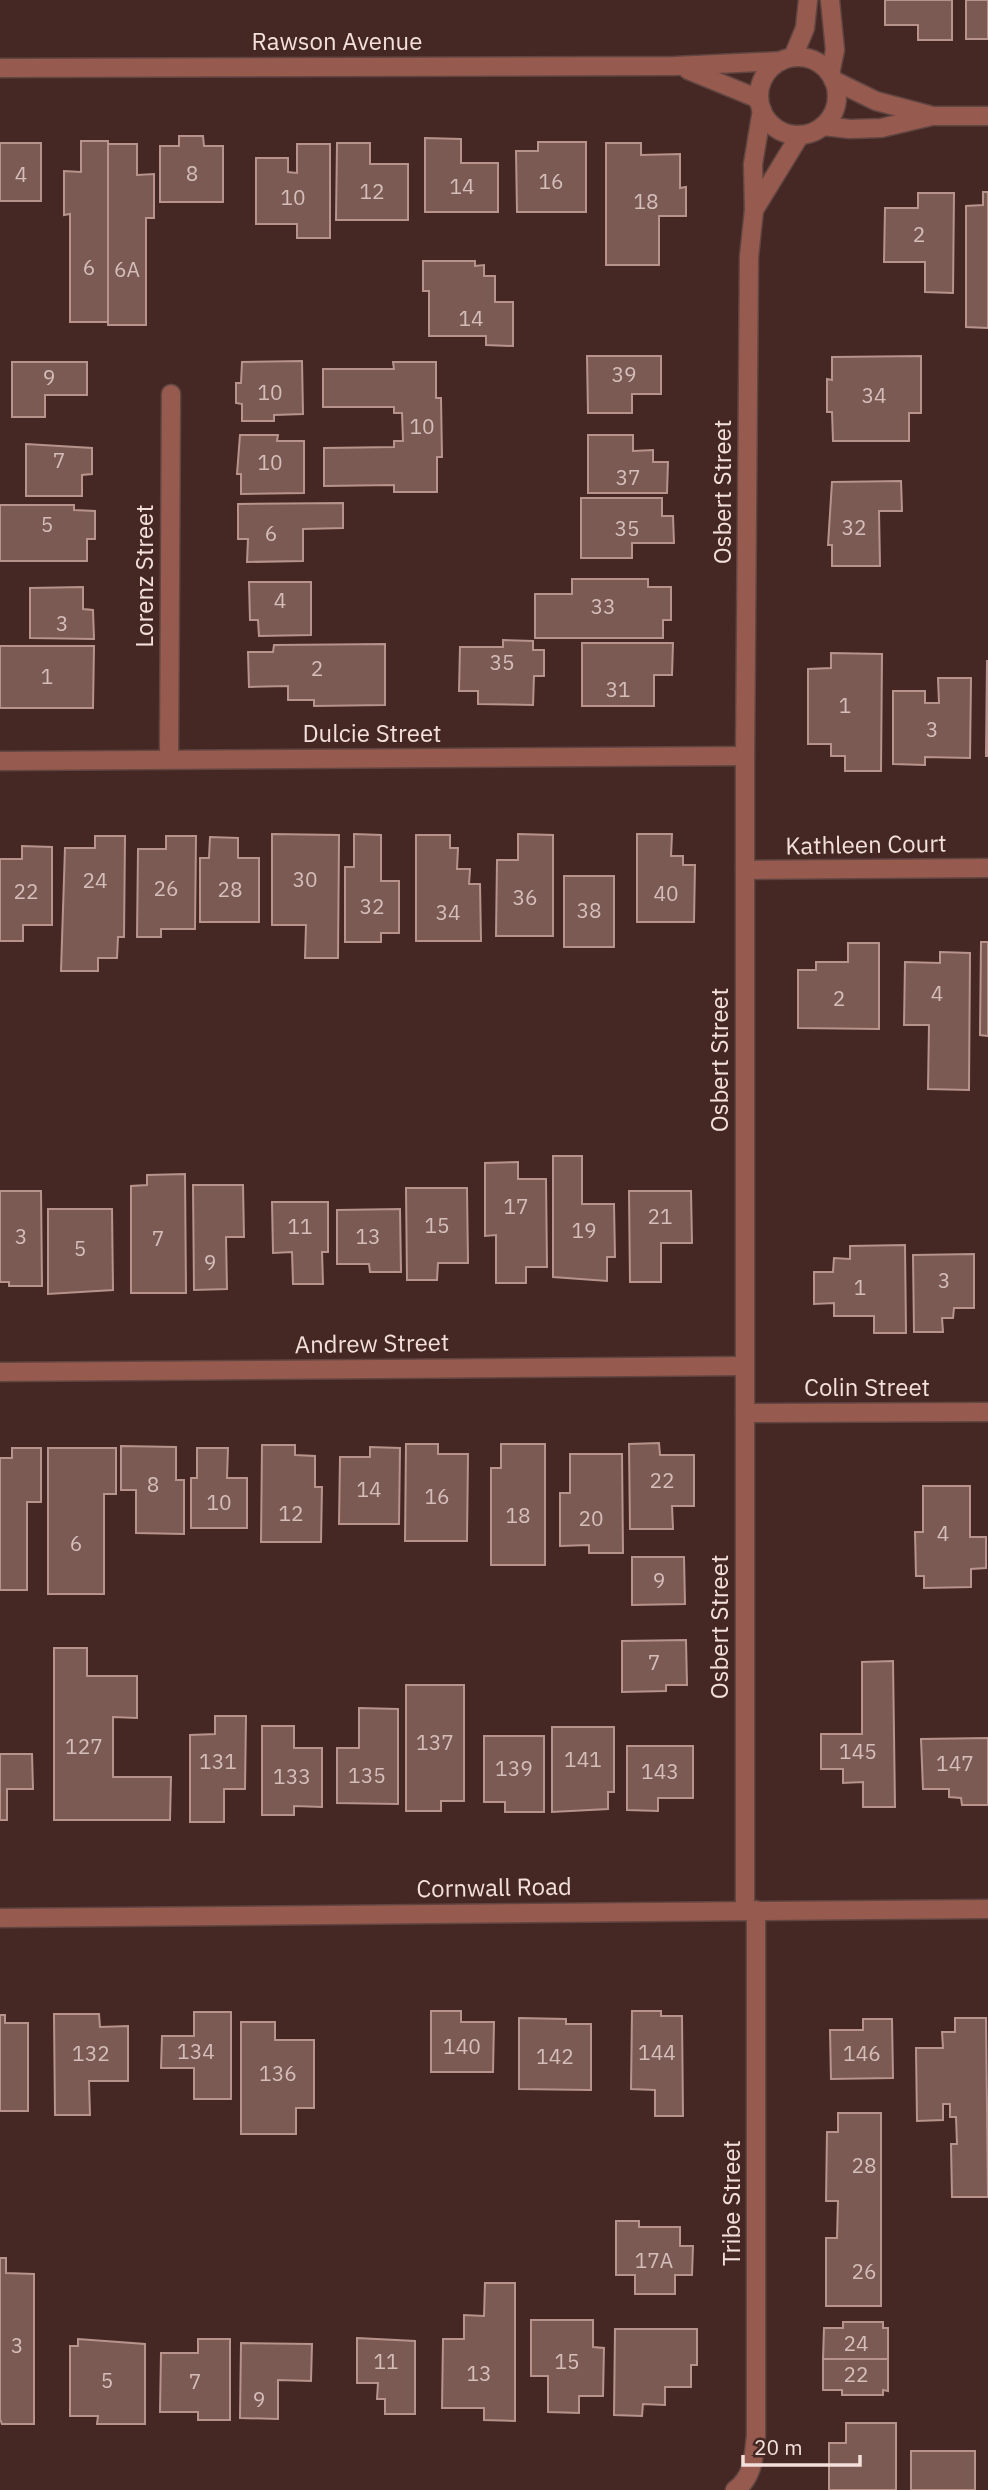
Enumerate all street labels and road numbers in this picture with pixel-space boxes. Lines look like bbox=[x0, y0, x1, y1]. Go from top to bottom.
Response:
street label: Rawson Avenue bbox=[252, 25, 422, 57]
street label: Osbert Street bbox=[706, 420, 738, 564]
street label: Lorenz Street bbox=[128, 504, 160, 648]
street label: Dulcie Street bbox=[302, 717, 442, 749]
street label: Kathleen Court bbox=[785, 827, 947, 861]
street label: Osbert Street bbox=[703, 988, 735, 1132]
street label: Andrew Street bbox=[294, 1326, 450, 1360]
street label: Colin Street bbox=[804, 1371, 930, 1403]
street label: Osbert Street bbox=[703, 1555, 735, 1699]
street label: Cornwall Road bbox=[416, 1870, 572, 1904]
street label: Tribe Street bbox=[715, 2140, 747, 2266]

